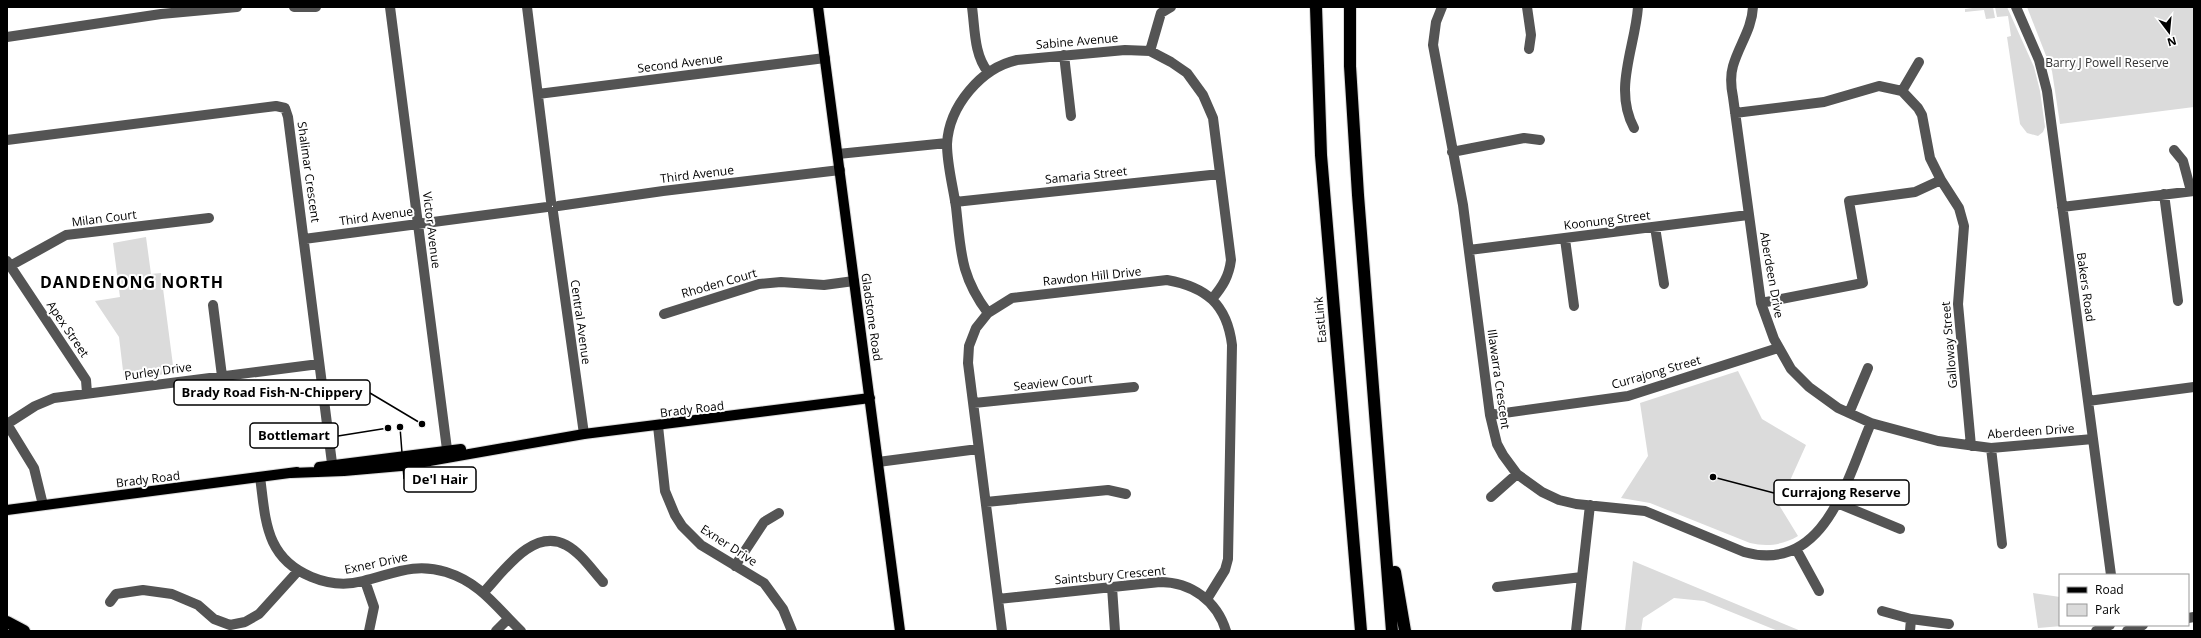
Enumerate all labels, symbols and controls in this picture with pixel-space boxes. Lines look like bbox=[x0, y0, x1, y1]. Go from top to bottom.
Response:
north arrow bbox=[2149, 12, 2189, 52]
street label: Sabine Avenue bbox=[1035, 29, 1119, 53]
text: N bbox=[2166, 34, 2178, 51]
street label: Second Avenue bbox=[636, 49, 724, 77]
park label: Barry J Powell Reserve bbox=[2045, 54, 2169, 71]
street label: Shalimar Crescent bbox=[294, 121, 324, 223]
street label: Third Avenue bbox=[659, 161, 735, 187]
street label: Samaria Street bbox=[1044, 162, 1128, 188]
street label: Victor Avenue bbox=[419, 191, 445, 270]
street label: Third Avenue bbox=[338, 202, 414, 230]
street label: Milan Court bbox=[71, 206, 137, 230]
street label: Koonung Street bbox=[1563, 206, 1651, 234]
street label: Aberdeen Drive bbox=[1756, 231, 1788, 320]
street label: Bakers Road bbox=[2073, 251, 2099, 323]
street label: Rawdon Hill Drive bbox=[1042, 262, 1142, 290]
street label: Rhoden Court bbox=[679, 264, 759, 302]
district label: DANDENONG NORTH bbox=[40, 271, 224, 293]
street label: Gladstone Road bbox=[857, 272, 887, 362]
street label: Central Avenue bbox=[567, 279, 595, 366]
street label: EastLink bbox=[1309, 296, 1330, 344]
street label: Apex Street bbox=[43, 297, 93, 361]
street label: Galloway Street bbox=[1937, 301, 1961, 389]
street label: Illawarra Crescent bbox=[1484, 328, 1514, 430]
street label: Currajong Street bbox=[1609, 351, 1703, 393]
street label: Purley Drive bbox=[123, 358, 193, 384]
street label: Seaview Court bbox=[1013, 369, 1093, 395]
callout: Brady Road Fish-N-Chippery bbox=[174, 380, 370, 405]
text: Brady Road Fish-N-Chippery bbox=[182, 383, 363, 401]
street label: Brady Road bbox=[659, 397, 725, 421]
street label: Aberdeen Drive bbox=[1987, 419, 2075, 443]
callout: Bottlemart bbox=[250, 423, 338, 448]
text: Bottlemart bbox=[258, 426, 330, 444]
street label: Brady Road bbox=[115, 467, 181, 491]
callout: De'l Hair bbox=[404, 467, 476, 492]
text: De'l Hair bbox=[412, 470, 468, 488]
callout: Currajong Reserve bbox=[1774, 480, 1909, 505]
text: Currajong Reserve bbox=[1781, 483, 1901, 501]
street label: Exner Drive bbox=[697, 520, 761, 570]
street label: Exner Drive bbox=[343, 548, 410, 578]
street label: Saintsbury Crescent bbox=[1054, 562, 1166, 588]
legend bbox=[2059, 574, 2189, 626]
text: Road bbox=[2095, 581, 2124, 598]
text: Park bbox=[2095, 601, 2121, 618]

